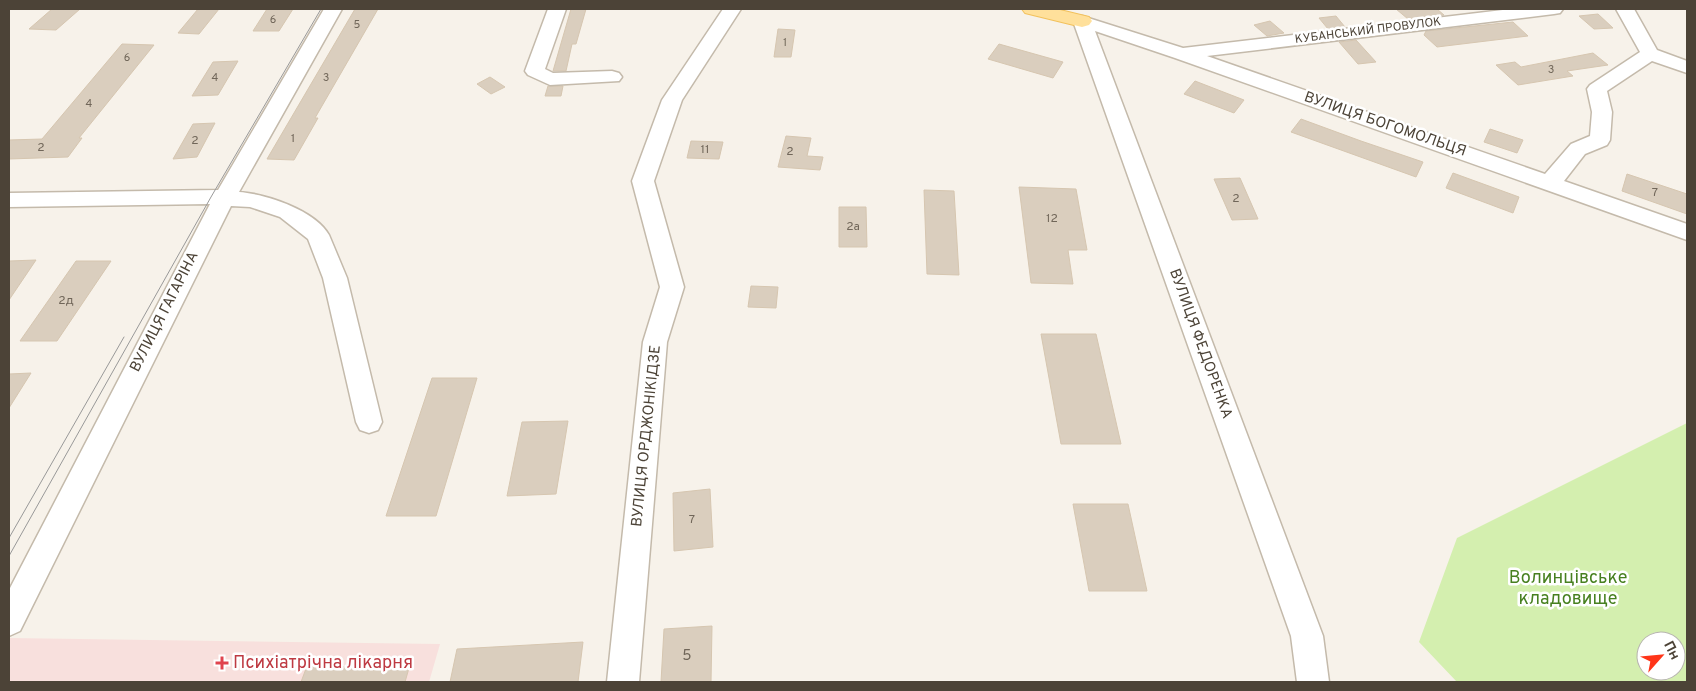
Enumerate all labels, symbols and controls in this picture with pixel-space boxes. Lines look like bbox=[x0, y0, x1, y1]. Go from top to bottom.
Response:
house number: 6 bbox=[270, 13, 276, 27]
street label: КУБАНСЬКИЙ ПРОВУЛОК bbox=[1294, 14, 1442, 48]
house number: 5 bbox=[354, 18, 361, 32]
house number: 1 bbox=[783, 36, 787, 50]
house number: 6 bbox=[124, 51, 130, 65]
house number: 3 bbox=[1548, 63, 1554, 77]
house number: 4 bbox=[212, 71, 219, 85]
house number: 3 bbox=[323, 71, 329, 85]
street label: ВУЛИЦЯ БОГОМОЛЬЦЯ bbox=[1301, 88, 1469, 162]
house number: 4 bbox=[86, 97, 93, 111]
house number: 1 bbox=[291, 131, 295, 147]
house number: 2 bbox=[191, 133, 199, 149]
house number: 2 bbox=[37, 140, 45, 156]
house number: 11 bbox=[701, 142, 709, 158]
house number: 2 bbox=[786, 144, 794, 160]
house number: 7 bbox=[1652, 185, 1658, 201]
house number: 2 bbox=[1232, 191, 1240, 207]
house number: 12 bbox=[1046, 211, 1058, 227]
house number: 2а bbox=[846, 219, 860, 235]
street label: ВУЛИЦЯ ГАГАРІНА bbox=[126, 249, 204, 375]
street label: ВУЛИЦЯ ФЕДОРЕНКА bbox=[1164, 266, 1236, 422]
house number: 2д bbox=[58, 293, 74, 309]
street label: ВУЛИЦЯ ОРДЖОНІКІДЗЕ bbox=[628, 344, 666, 528]
house number: 7 bbox=[689, 512, 695, 528]
park label: Волинцівське кладовище bbox=[1509, 567, 1627, 611]
north arrow bbox=[1636, 631, 1686, 681]
text: Пн bbox=[1659, 639, 1683, 663]
house number: 5 bbox=[682, 647, 692, 666]
place label: Психіатрічна лікарня bbox=[233, 652, 413, 675]
marker: Психіатрічна лікарня bbox=[215, 656, 229, 670]

